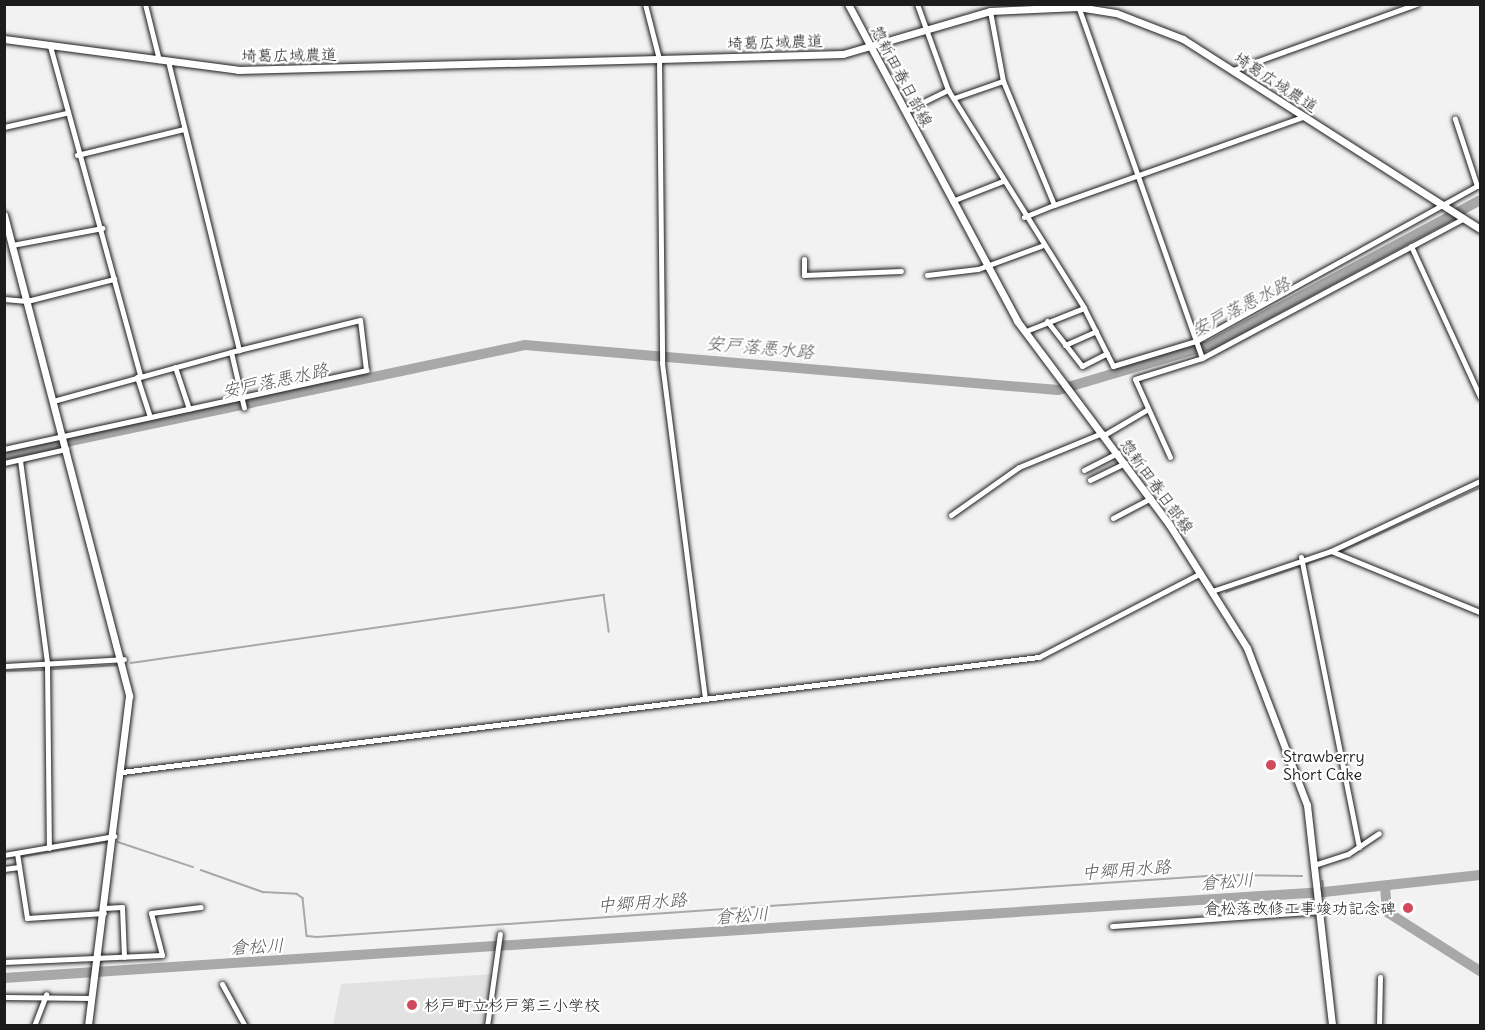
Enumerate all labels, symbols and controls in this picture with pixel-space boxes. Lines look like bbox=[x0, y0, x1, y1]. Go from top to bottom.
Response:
street label: 惣新田春日部線 bbox=[867, 22, 937, 130]
street label: 埼葛広域農道 bbox=[727, 31, 823, 53]
street label: 埼葛広域農道 bbox=[241, 45, 337, 65]
street label: 埼葛広域農道 bbox=[1231, 48, 1321, 116]
water label: 安戸落悪水路 bbox=[1188, 273, 1294, 341]
water label: 安戸落悪水路 bbox=[705, 333, 815, 363]
water label: 安戸落悪水路 bbox=[220, 359, 330, 403]
street label: 惣新田春日部線 bbox=[1116, 435, 1198, 537]
place label: Strawberry Short Cake bbox=[1283, 746, 1365, 784]
marker: Strawberry Short Cake bbox=[1264, 758, 1278, 772]
water label: 中郷用水路 bbox=[1080, 856, 1172, 884]
water label: 倉松川 bbox=[1199, 869, 1255, 895]
water label: 中郷用水路 bbox=[596, 889, 688, 917]
place label: 倉松落改修工事竣功記念碑 bbox=[1204, 898, 1396, 918]
marker: 倉松落改修工事竣功記念碑 bbox=[1401, 901, 1415, 915]
water label: 倉松川 bbox=[714, 903, 770, 929]
water label: 倉松川 bbox=[229, 935, 285, 959]
place label: 杉戸町立杉戸第三小学校 bbox=[424, 995, 600, 1015]
marker: 杉戸町立杉戸第三小学校 bbox=[405, 998, 419, 1012]

